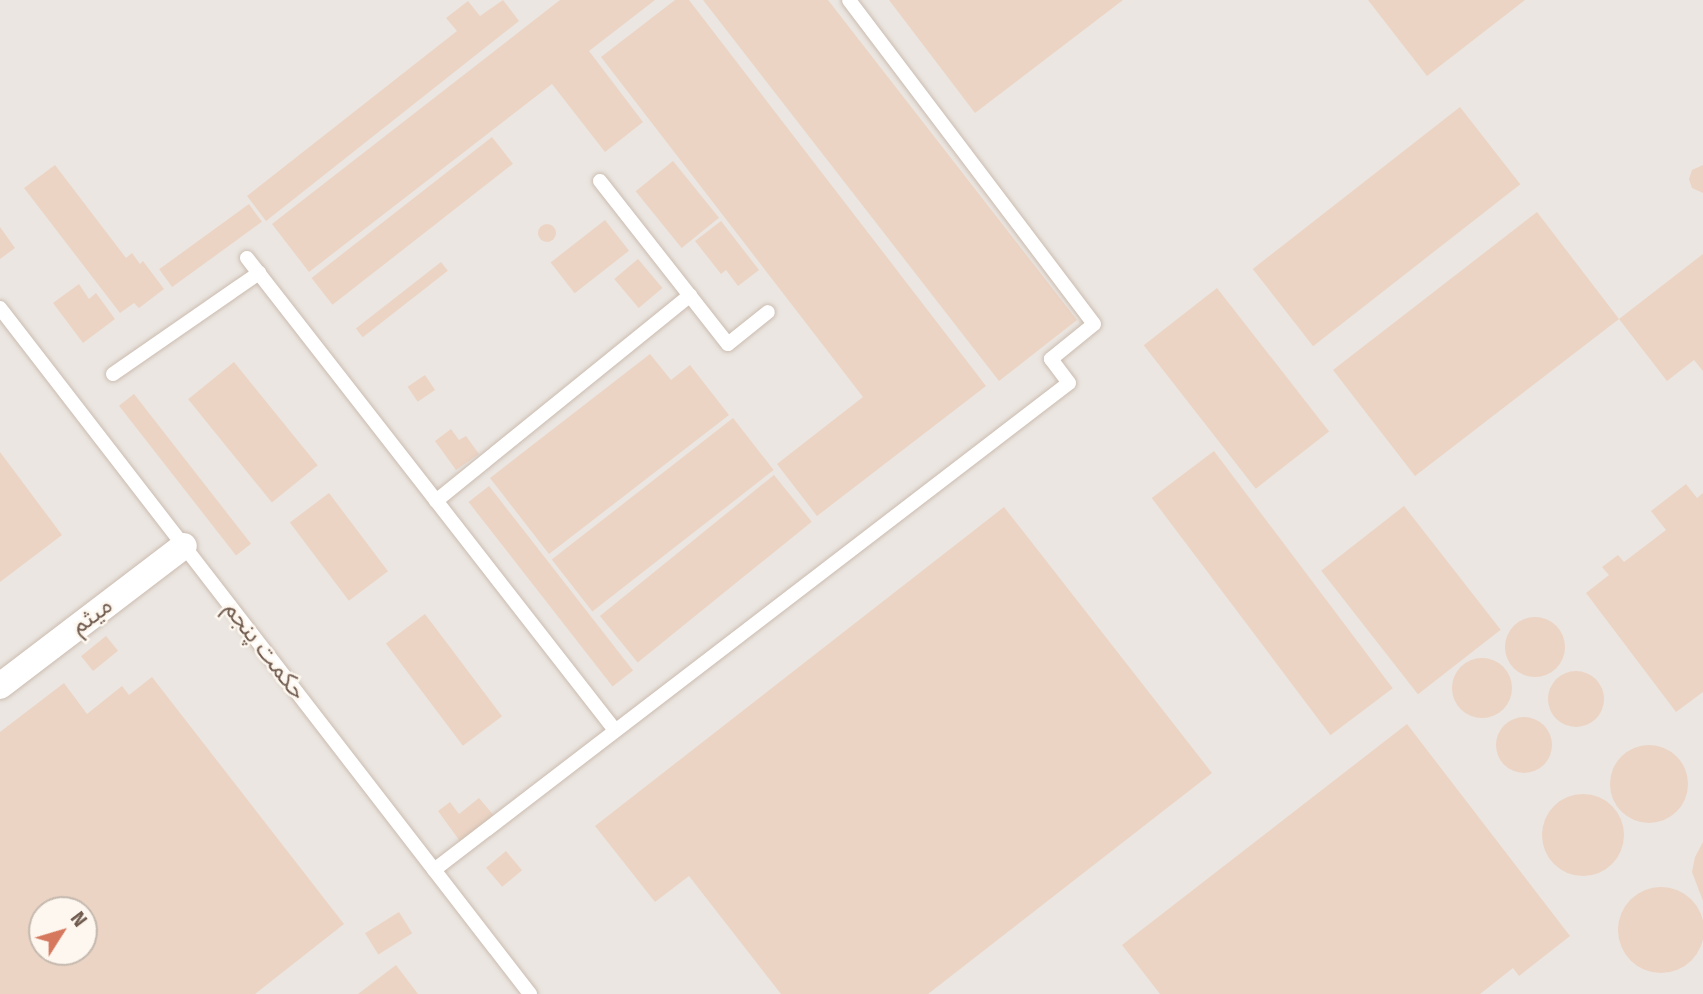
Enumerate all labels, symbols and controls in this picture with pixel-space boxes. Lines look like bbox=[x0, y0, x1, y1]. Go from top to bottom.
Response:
street label: میثم bbox=[66, 591, 118, 641]
street label: حکمت پنجم bbox=[218, 596, 312, 706]
north arrow bbox=[28, 896, 98, 966]
text: N bbox=[66, 907, 92, 931]

